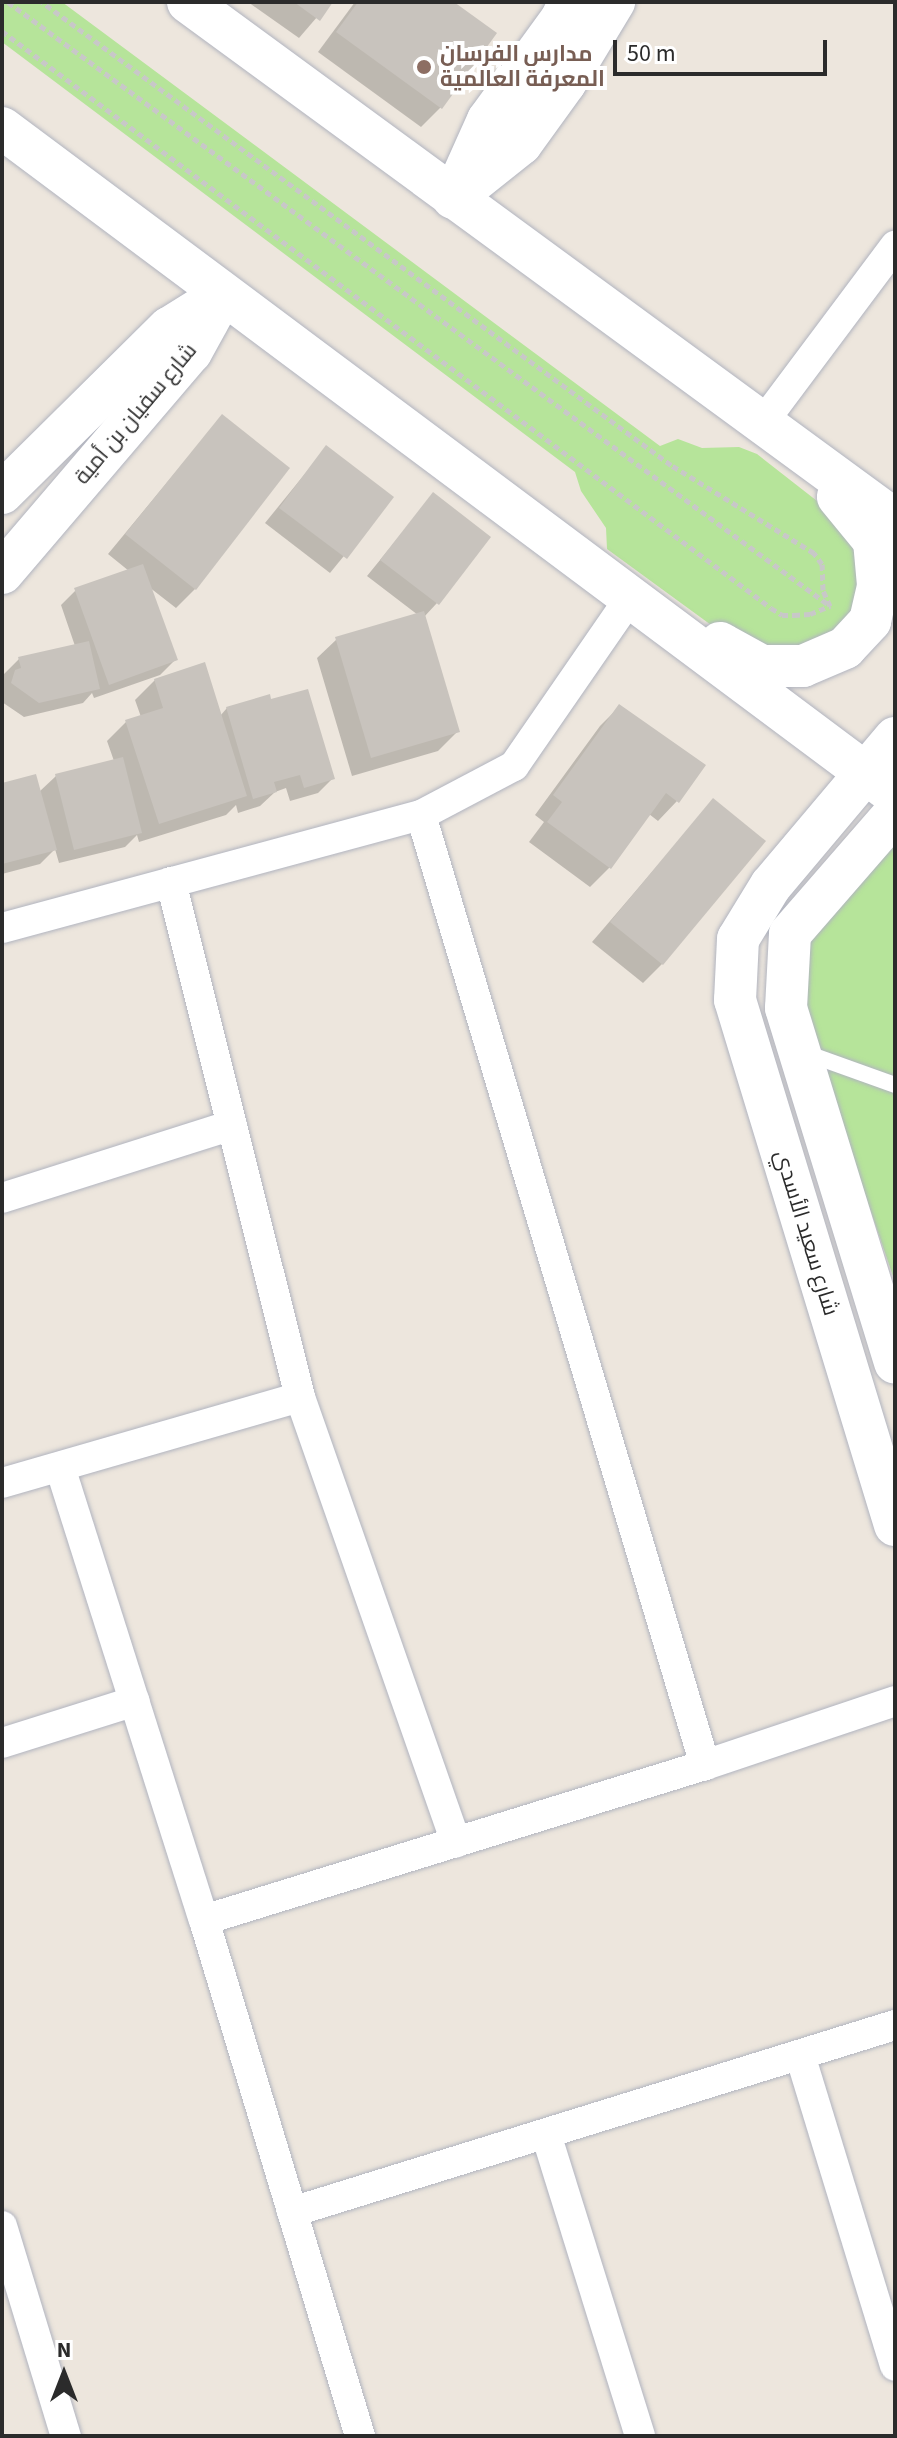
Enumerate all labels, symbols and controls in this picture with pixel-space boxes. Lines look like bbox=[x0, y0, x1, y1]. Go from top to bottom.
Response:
scale bar bbox=[617, 24, 831, 74]
text: 50 m bbox=[627, 36, 676, 71]
place label: مدارس الفرسان المعرفة العالمية bbox=[440, 41, 605, 92]
marker: مدارس الفرسان المعرفة العالمية bbox=[415, 58, 433, 76]
street label: شارع سفيان بن أمية bbox=[69, 338, 203, 490]
street label: شارع سعيد الأسدي bbox=[768, 1147, 844, 1319]
north arrow bbox=[24, 2334, 104, 2414]
text: N bbox=[57, 2334, 71, 2366]

